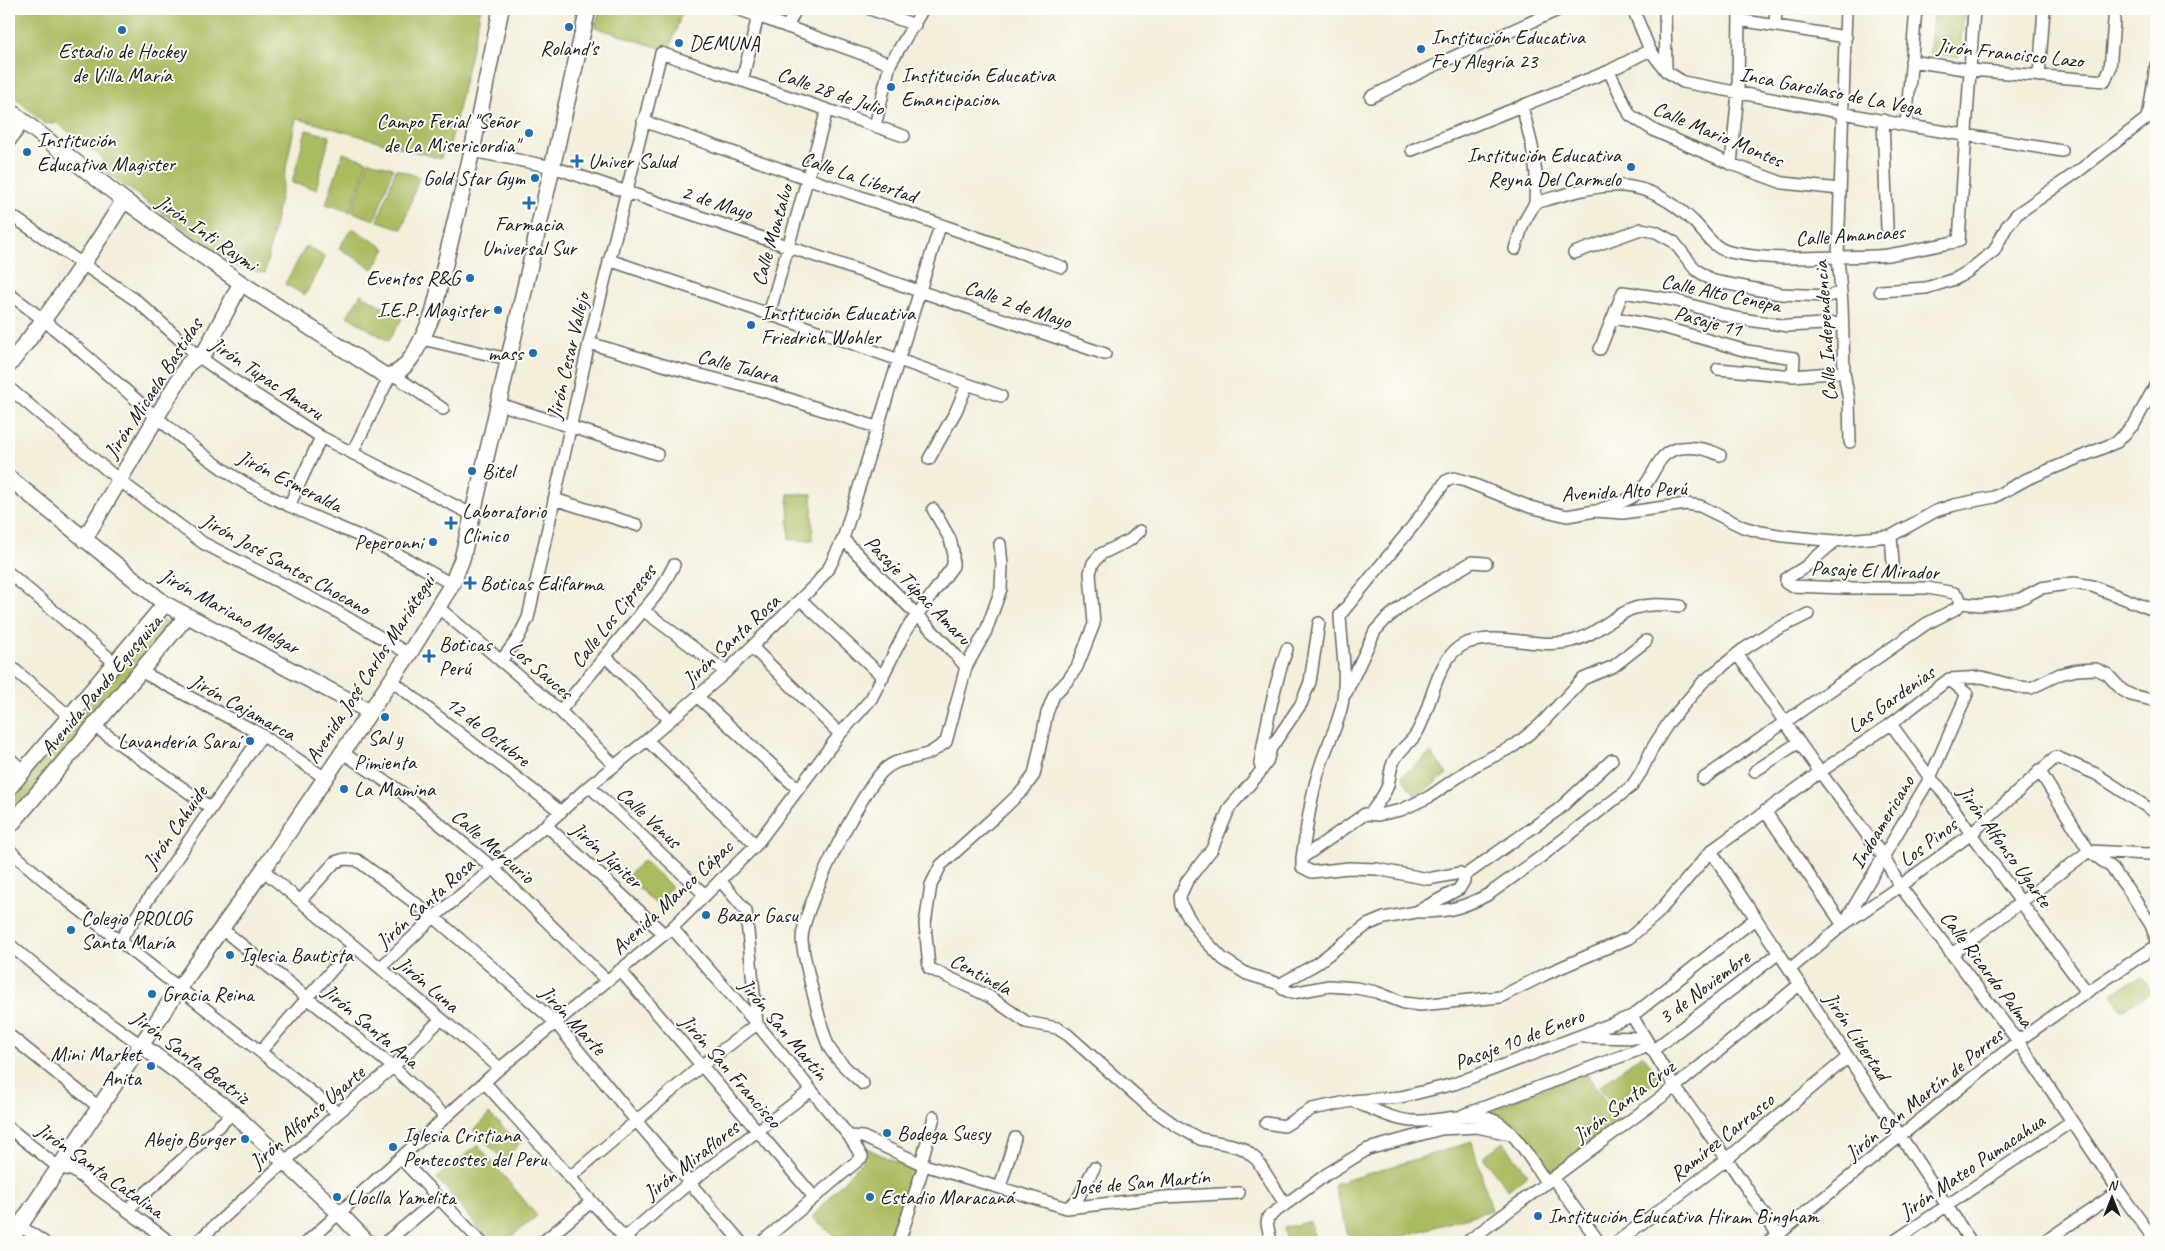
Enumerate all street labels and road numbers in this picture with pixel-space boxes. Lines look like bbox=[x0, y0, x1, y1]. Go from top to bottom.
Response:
street label: Jirón Francisco Lazo bbox=[1935, 32, 2087, 74]
street label: Calle 28 de Julio bbox=[774, 61, 889, 122]
street label: Inca Garcilaso de La Vega bbox=[1738, 61, 1927, 122]
street label: Calle Mario Montes bbox=[1649, 95, 1789, 174]
street label: Calle La Libertad bbox=[798, 145, 924, 210]
street label: 2 de Mayo bbox=[678, 178, 757, 226]
street label: Calle Montalvo bbox=[745, 179, 800, 289]
street label: Jirón Inti Raymi bbox=[151, 188, 265, 279]
street label: Calle Amancaes bbox=[1795, 218, 1907, 252]
street label: Calle Independencia bbox=[1807, 258, 1843, 402]
street label: Calle Alto Cenepa bbox=[1659, 268, 1785, 319]
street label: Calle 2 de Mayo bbox=[961, 274, 1076, 335]
street label: Jirón Cesar Vallejo bbox=[541, 288, 596, 423]
street label: Pasaje 11 bbox=[1671, 300, 1746, 343]
street label: Jirón Micaela Bastidas bbox=[98, 312, 209, 464]
street label: Jirón Tupac Amaru bbox=[205, 330, 330, 426]
street label: Calle Talara bbox=[695, 343, 783, 390]
street label: Jirón Esmeralda bbox=[233, 443, 349, 519]
street label: Avenida Alto Perú bbox=[1561, 475, 1689, 507]
street label: Jirón José Santos Chocano bbox=[196, 506, 377, 622]
street label: Pasaje Túpac Amaru bbox=[859, 530, 978, 651]
street label: Pasaje El Mirador bbox=[1811, 555, 1941, 585]
street label: Calle Los Cipreses bbox=[565, 558, 663, 673]
street label: Jirón Mariano Melgar bbox=[155, 561, 306, 661]
street label: Avenida José Carlos Mariátegui bbox=[299, 567, 442, 768]
street label: Jirón Santa Rosa bbox=[676, 587, 786, 692]
street label: Avenida Pando Egusquiza bbox=[34, 607, 169, 761]
street label: Los Sauces bbox=[504, 635, 580, 706]
street label: Las Gardenias bbox=[1842, 658, 1941, 739]
street label: Jirón Cajamarca bbox=[185, 667, 302, 747]
street label: 12 de Octubre bbox=[441, 690, 536, 773]
street label: Indoamericano bbox=[1844, 769, 1921, 874]
street label: Jirón Cahuide bbox=[136, 779, 214, 874]
street label: Jirón Alfonso Ugarte bbox=[1951, 779, 2059, 914]
street label: Calle Venus bbox=[611, 781, 688, 855]
street label: Calle Mercurio bbox=[446, 803, 541, 890]
street label: Los Pinos bbox=[1894, 811, 1964, 872]
street label: Jirón Júpiter bbox=[565, 815, 649, 895]
street label: Avenida Manco Cápac bbox=[606, 833, 739, 960]
street label: Jirón Santa Rosa bbox=[370, 851, 481, 955]
street label: Calle Ricardo Palma bbox=[1935, 905, 2041, 1034]
street label: 3 de Noviembre bbox=[1653, 944, 1756, 1030]
street label: Centinela bbox=[946, 947, 1018, 1002]
street label: Jirón Luna bbox=[391, 950, 466, 1019]
street label: Jirón San Martín bbox=[733, 972, 835, 1086]
street label: Jirón Santa Ana bbox=[317, 978, 426, 1075]
street label: Jirón Marte bbox=[534, 979, 613, 1061]
street label: Jirón Libertad bbox=[1818, 986, 1898, 1088]
street label: Pasaje 10 de Enero bbox=[1451, 1002, 1589, 1076]
street label: Jirón Santa Beatriz bbox=[126, 1004, 256, 1111]
street label: Jirón San Francisco bbox=[674, 1008, 788, 1134]
street label: Jirón San Martín de Porres bbox=[1839, 1021, 2010, 1166]
street label: Jirón Santa Cruz bbox=[1567, 1053, 1682, 1148]
street label: Jirón Alfonso Ugarte bbox=[243, 1058, 372, 1175]
street label: Ramírez Carrasco bbox=[1665, 1086, 1781, 1187]
street label: Jirón Mateo Pumacahua bbox=[1893, 1107, 2051, 1225]
street label: Jirón Miraflores bbox=[637, 1114, 745, 1206]
street label: Jirón Santa Catalina bbox=[30, 1116, 171, 1225]
street label: José de San Martín bbox=[1070, 1163, 1211, 1201]

